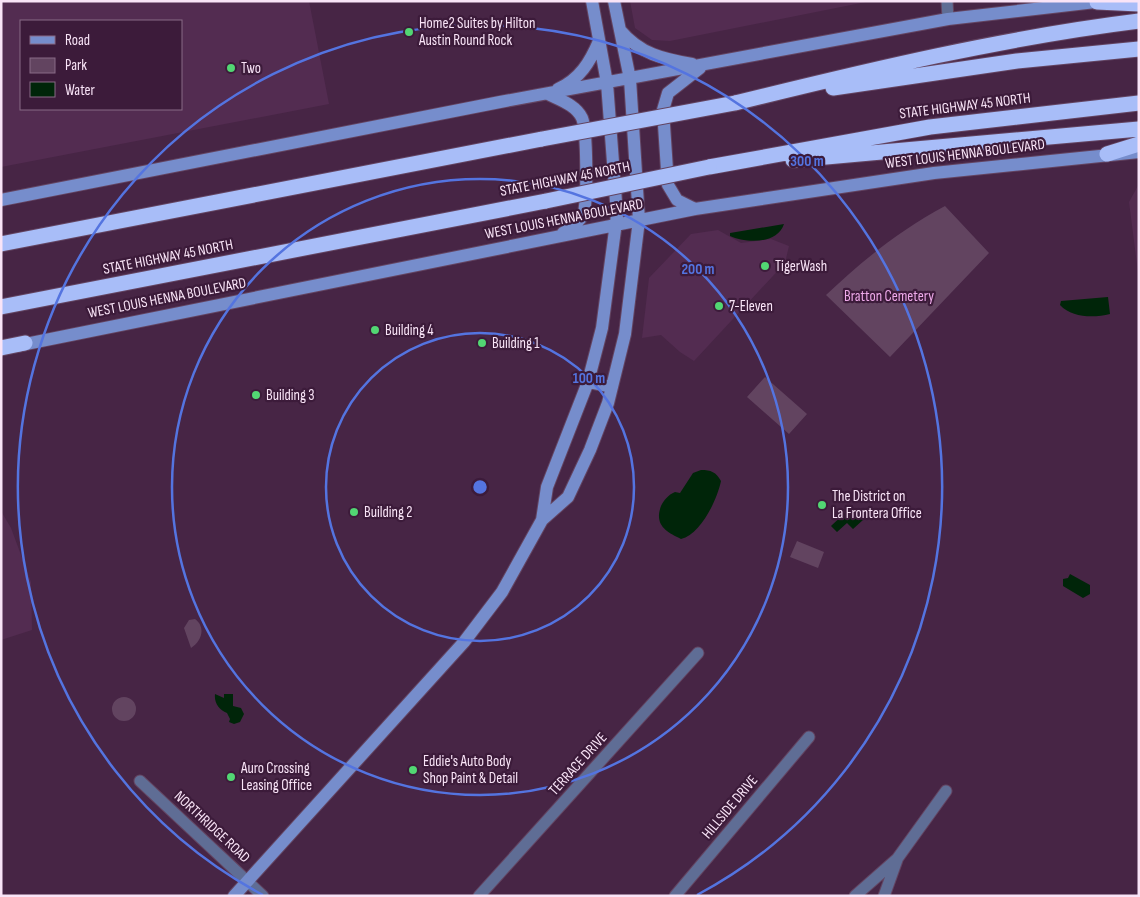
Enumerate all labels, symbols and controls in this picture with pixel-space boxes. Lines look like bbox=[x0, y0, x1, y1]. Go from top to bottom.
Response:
place label: Home2 Suites by Hilton Austin Round Rock bbox=[418, 14, 535, 50]
legend bbox=[20, 20, 182, 110]
marker: Home2 Suites by Hilton Austin Round Rock bbox=[403, 26, 415, 38]
text: Road bbox=[65, 31, 90, 50]
text: Park bbox=[65, 56, 87, 75]
place label: Two bbox=[241, 59, 261, 78]
marker: Two bbox=[225, 62, 237, 74]
text: Water bbox=[65, 81, 96, 100]
street label: STATE HIGHWAY 45 NORTH bbox=[898, 89, 1032, 123]
street label: WEST LOUIS HENNA BOULEVARD bbox=[884, 135, 1046, 173]
text: 300 m bbox=[790, 152, 824, 171]
street label: STATE HIGHWAY 45 NORTH bbox=[498, 157, 632, 201]
street label: WEST LOUIS HENNA BOULEVARD bbox=[483, 194, 645, 244]
street label: STATE HIGHWAY 45 NORTH bbox=[101, 235, 235, 279]
place label: TigerWash bbox=[775, 257, 827, 276]
text: 200 m bbox=[681, 260, 715, 279]
marker: TigerWash bbox=[759, 260, 771, 272]
street label: WEST LOUIS HENNA BOULEVARD bbox=[86, 273, 248, 323]
park label: Bratton Cemetery bbox=[844, 287, 934, 306]
place label: 7-Eleven bbox=[729, 297, 773, 316]
marker: 7-Eleven bbox=[713, 300, 725, 312]
place label: Building 4 bbox=[385, 321, 434, 340]
marker: Building 4 bbox=[369, 324, 381, 336]
place label: Building 1 bbox=[492, 334, 540, 353]
marker: Building 1 bbox=[476, 337, 488, 349]
text: 100 m bbox=[573, 369, 605, 388]
place label: Building 3 bbox=[266, 386, 315, 405]
marker: Building 3 bbox=[250, 389, 262, 401]
centre of rings bbox=[471, 478, 489, 496]
place label: The District on La Frontera Office bbox=[832, 487, 922, 523]
marker: The District on La Frontera Office bbox=[816, 499, 828, 511]
place label: Building 2 bbox=[364, 503, 413, 522]
marker: Building 2 bbox=[348, 506, 360, 518]
street label: TERRACE DRIVE bbox=[545, 729, 611, 799]
place label: Eddie's Auto Body Shop Paint & Detail bbox=[423, 752, 518, 788]
place label: Auro Crossing Leasing Office bbox=[240, 759, 312, 795]
marker: Eddie's Auto Body Shop Paint & Detail bbox=[407, 764, 419, 776]
marker: Auro Crossing Leasing Office bbox=[225, 771, 237, 783]
street label: HILLSIDE DRIVE bbox=[698, 771, 762, 843]
street label: NORTHRIDGE ROAD bbox=[170, 787, 254, 867]

